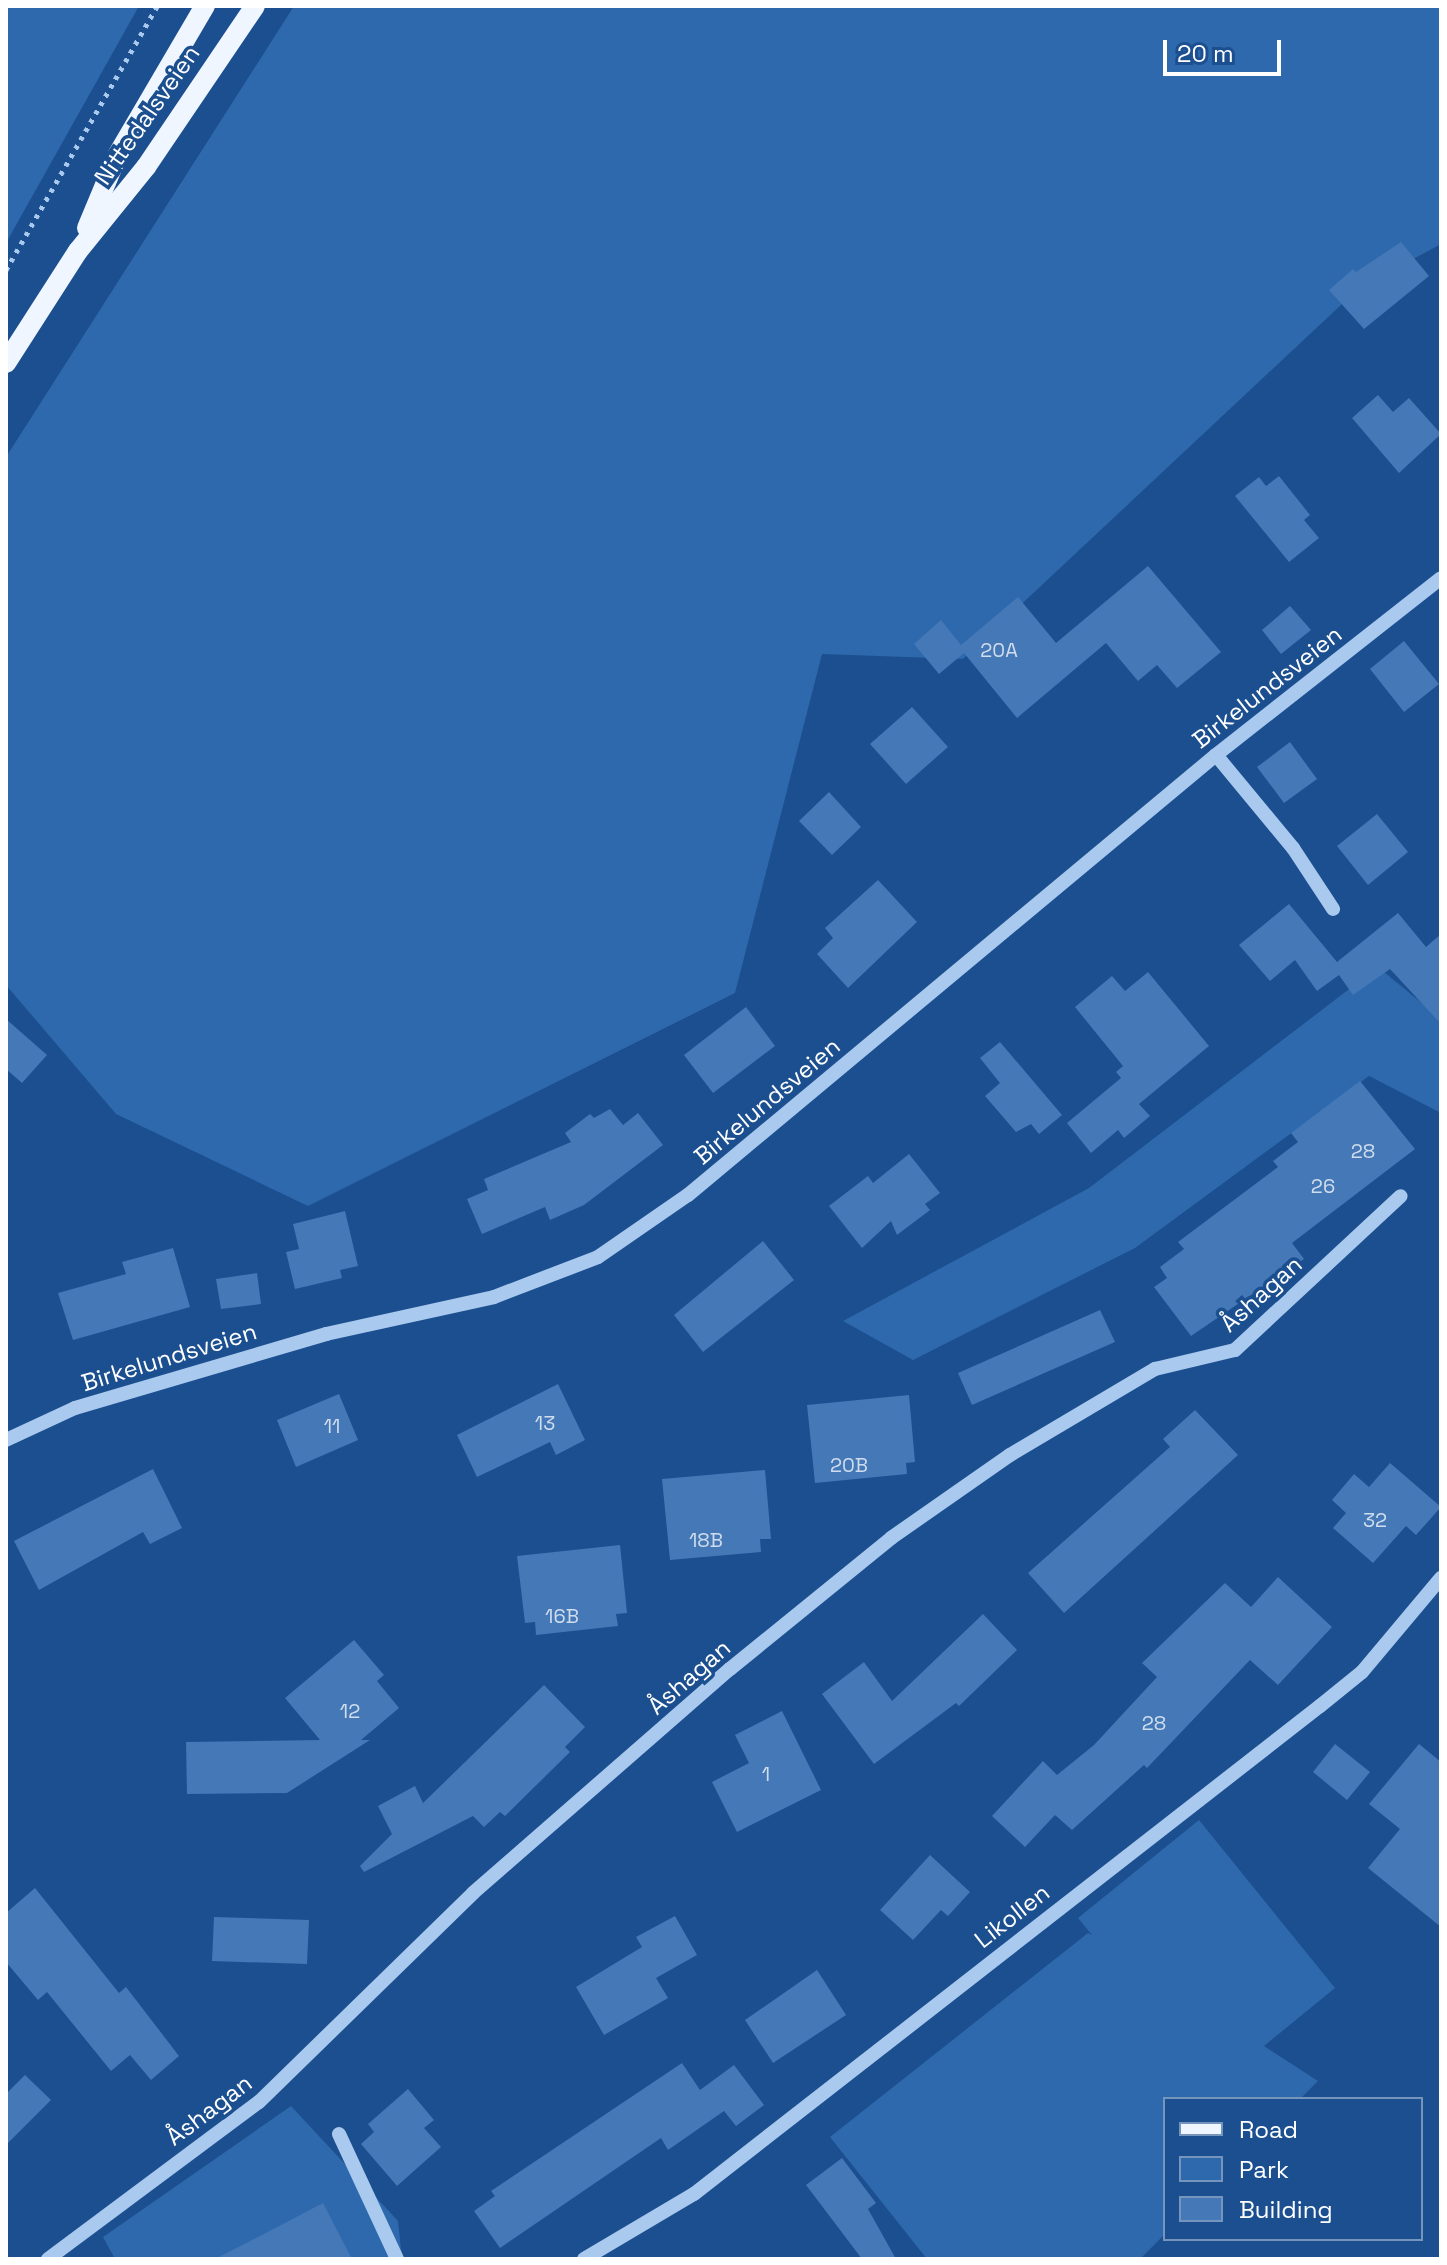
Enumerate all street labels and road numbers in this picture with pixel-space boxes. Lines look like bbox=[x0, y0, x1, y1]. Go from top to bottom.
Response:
street label: Nittedalsveien bbox=[88, 40, 206, 190]
street label: Birkelundsveien bbox=[1187, 620, 1347, 754]
street label: Birkelundsveien bbox=[688, 1032, 846, 1170]
street label: Åshagan bbox=[1214, 1250, 1308, 1338]
street label: Birkelundsveien bbox=[78, 1317, 260, 1397]
street label: Åshagan bbox=[642, 1633, 736, 1721]
street label: Likollen bbox=[969, 1878, 1055, 1954]
street label: Åshagan bbox=[160, 2068, 258, 2152]

